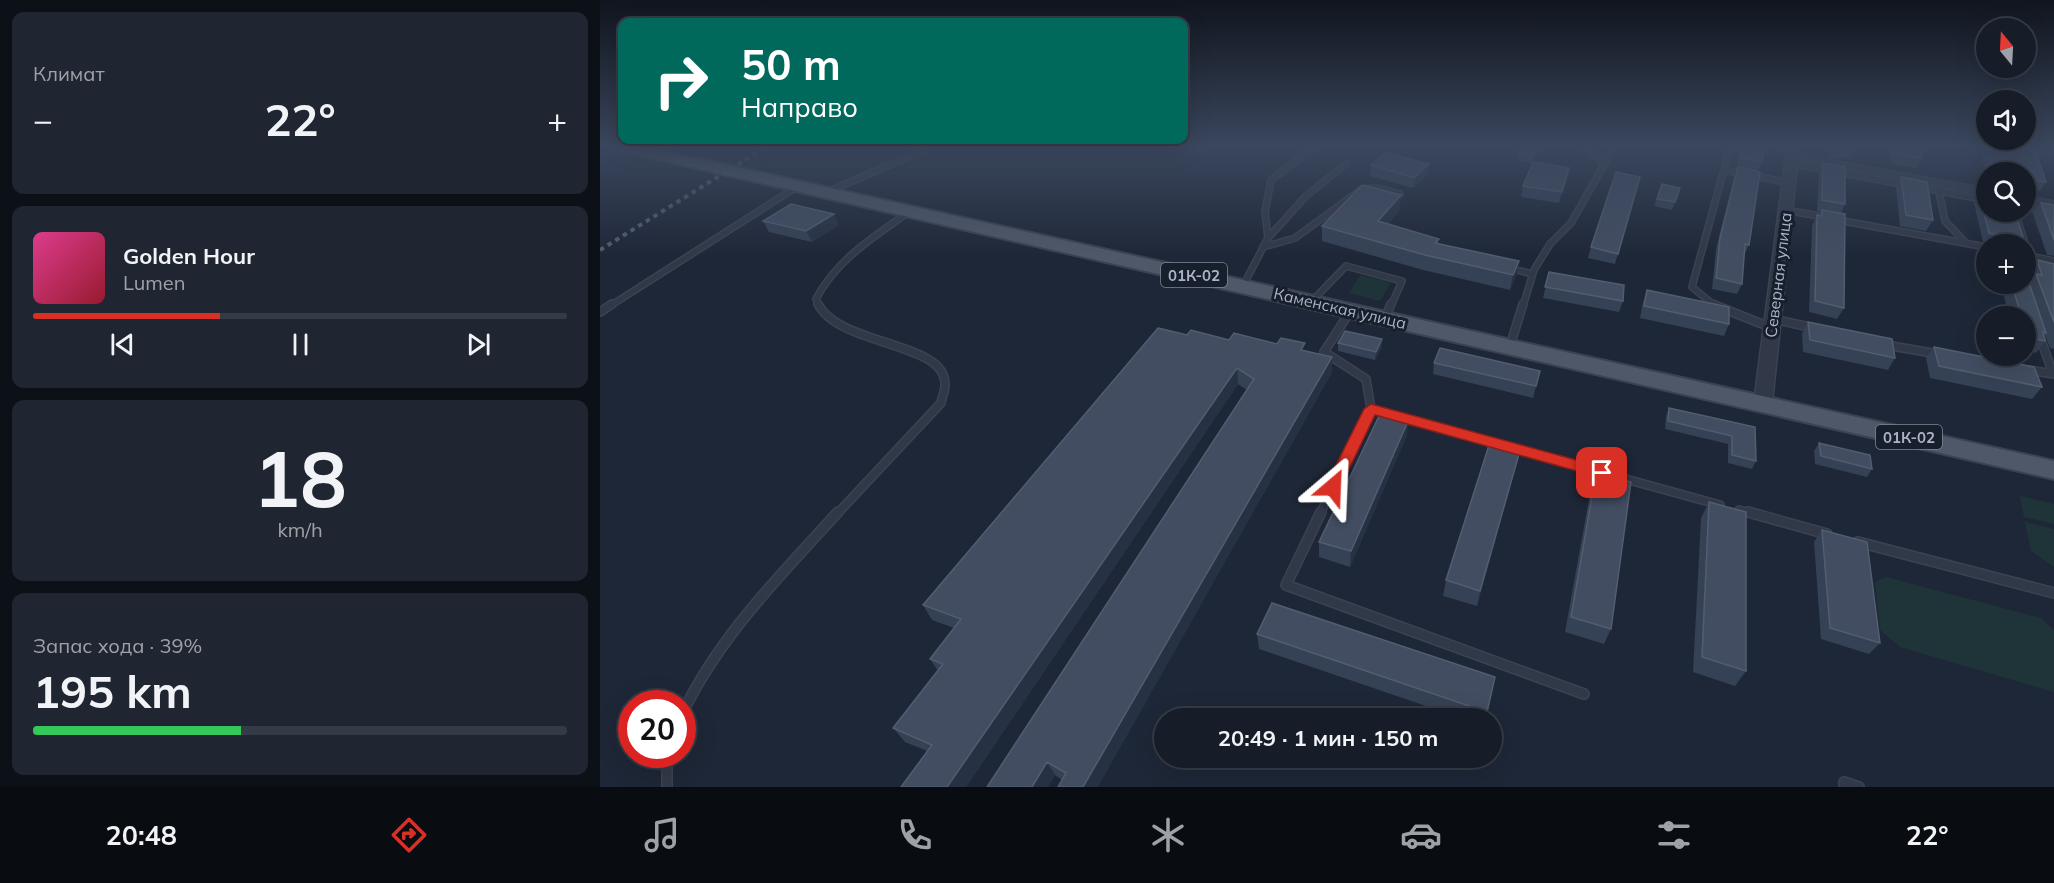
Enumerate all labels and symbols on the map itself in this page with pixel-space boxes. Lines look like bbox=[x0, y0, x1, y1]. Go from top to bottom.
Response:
north arrow bbox=[1976, 18, 2036, 78]
street label: Северная улица bbox=[1760, 211, 1796, 339]
road number: 01К-02 bbox=[1161, 263, 1227, 287]
street label: Каменская улица bbox=[1272, 283, 1408, 333]
road number: 01К-02 bbox=[1876, 425, 1942, 449]
pin bbox=[1576, 447, 1627, 498]
position arrow bbox=[1301, 455, 1365, 519]
speed limit sign: 20 bbox=[618, 690, 696, 768]

